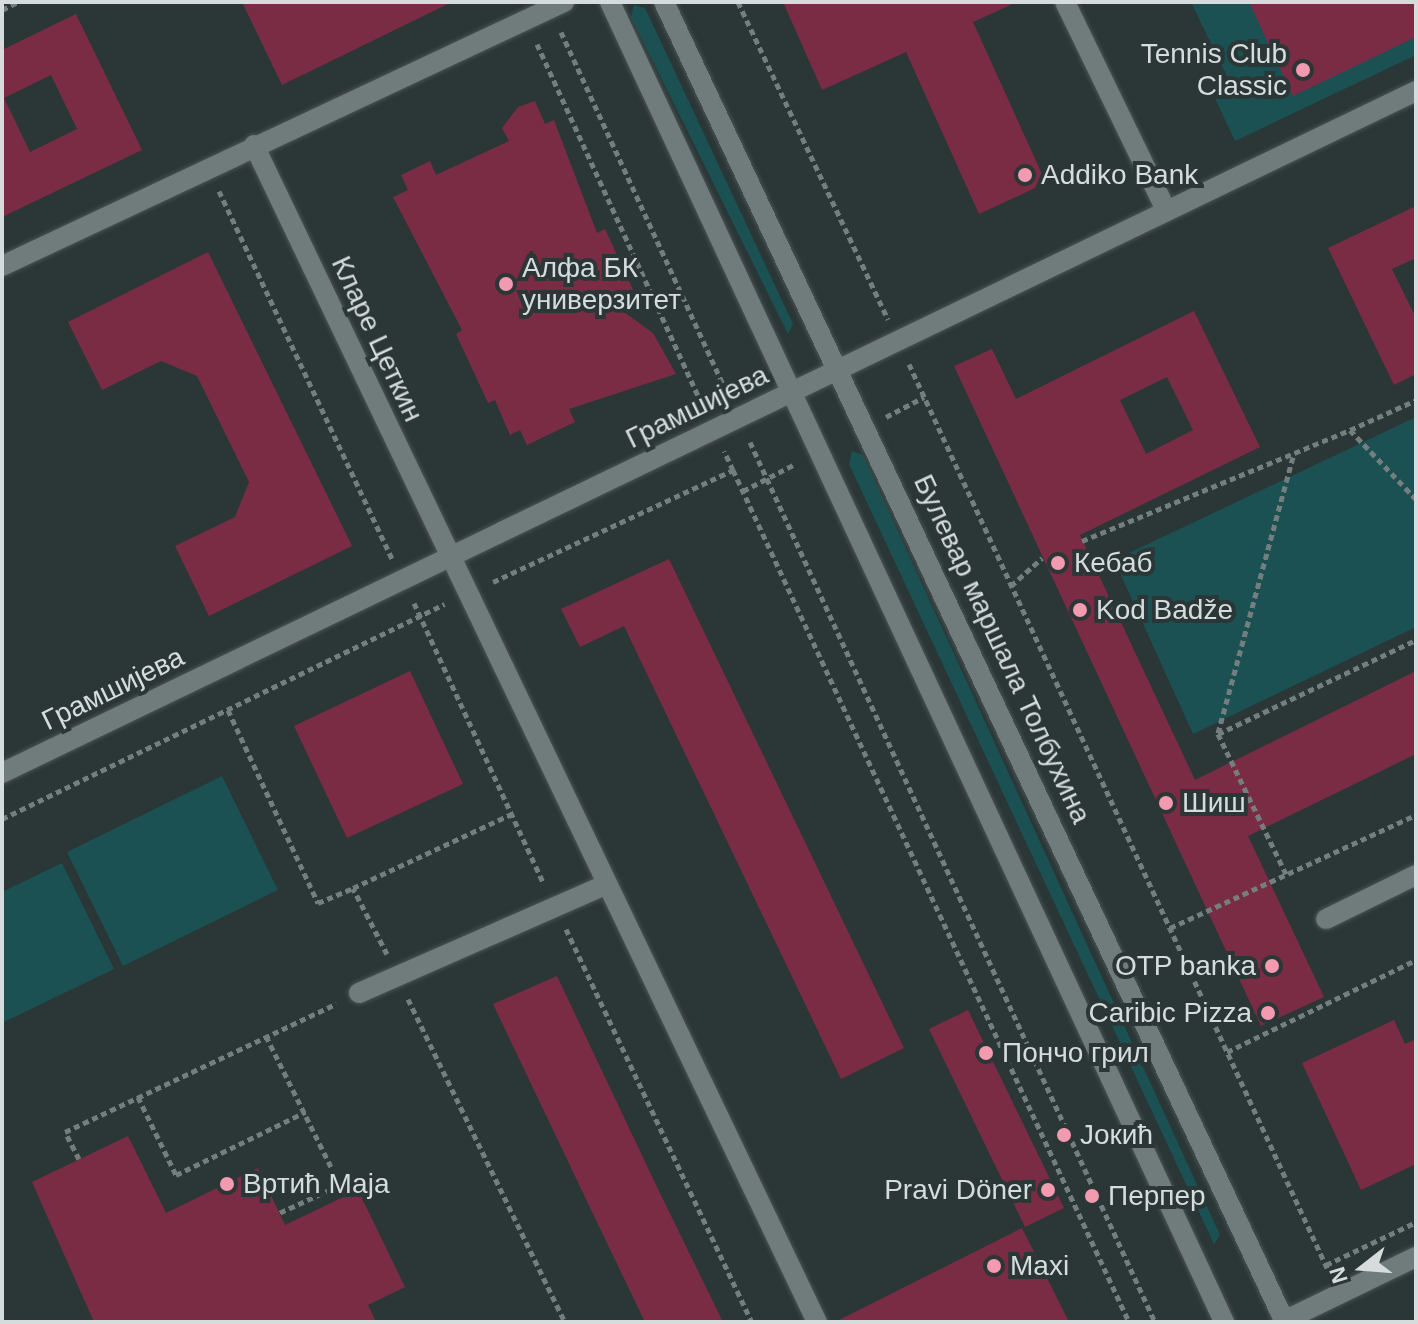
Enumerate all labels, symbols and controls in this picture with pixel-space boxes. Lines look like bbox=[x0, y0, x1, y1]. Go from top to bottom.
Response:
place label: Tennis Club Classic bbox=[1141, 37, 1287, 103]
marker: Tennis Club Classic bbox=[1294, 61, 1312, 79]
place label: Addiko Bank bbox=[1041, 158, 1198, 192]
marker: Addiko Bank bbox=[1016, 166, 1034, 184]
street label: Кларе Цеткин bbox=[324, 251, 430, 427]
place label: Алфа БК универзитет bbox=[522, 251, 681, 317]
marker: Алфа БК универзитет bbox=[497, 275, 515, 293]
street label: Грамшијева bbox=[620, 358, 774, 456]
street label: Булевар маршала Толбухина bbox=[906, 469, 1098, 829]
place label: Кебаб bbox=[1074, 546, 1153, 580]
marker: Кебаб bbox=[1049, 554, 1067, 572]
place label: Kod Badže bbox=[1096, 593, 1233, 627]
marker: Kod Badže bbox=[1071, 601, 1089, 619]
street label: Грамшијева bbox=[36, 640, 190, 738]
place label: Шиш bbox=[1182, 786, 1246, 820]
marker: Шиш bbox=[1157, 794, 1175, 812]
place label: OTP banka bbox=[1114, 949, 1256, 983]
marker: OTP banka bbox=[1263, 957, 1281, 975]
place label: Caribic Pizza bbox=[1089, 996, 1252, 1030]
marker: Caribic Pizza bbox=[1259, 1004, 1277, 1022]
place label: Пончо грил bbox=[1002, 1036, 1149, 1070]
marker: Пончо грил bbox=[977, 1044, 995, 1062]
place label: Јокић bbox=[1080, 1118, 1153, 1152]
marker: Јокић bbox=[1055, 1126, 1073, 1144]
place label: Вртић Маја bbox=[243, 1167, 389, 1201]
place label: Pravi Döner bbox=[884, 1173, 1032, 1207]
marker: Вртић Маја bbox=[218, 1175, 236, 1193]
place label: Перпер bbox=[1108, 1179, 1206, 1213]
marker: Pravi Döner bbox=[1039, 1181, 1057, 1199]
marker: Перпер bbox=[1083, 1187, 1101, 1205]
north arrow bbox=[1322, 1228, 1402, 1308]
place label: Maxi bbox=[1010, 1249, 1069, 1283]
marker: Maxi bbox=[985, 1257, 1003, 1275]
text: N bbox=[1324, 1264, 1353, 1286]

